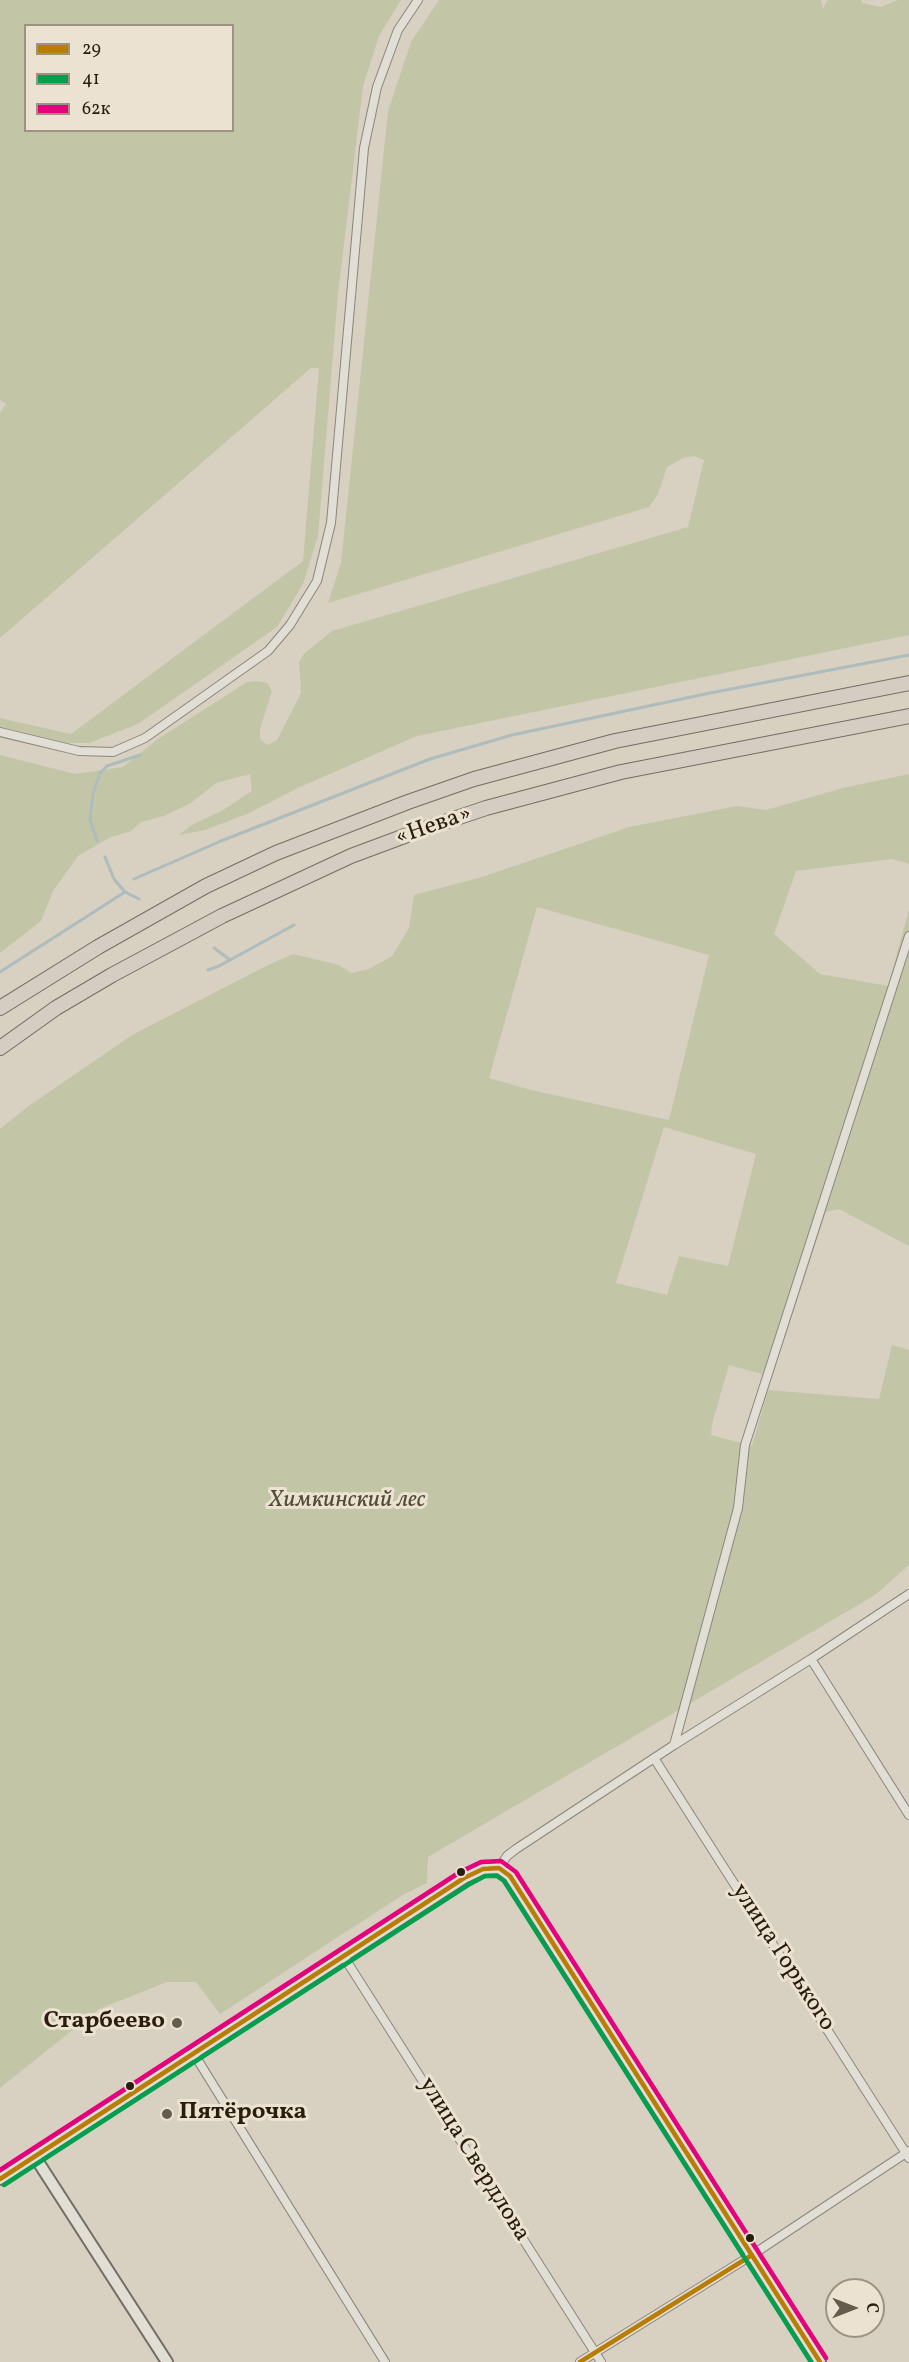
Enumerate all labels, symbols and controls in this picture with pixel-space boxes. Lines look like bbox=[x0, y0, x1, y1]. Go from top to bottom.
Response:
legend bbox=[24, 24, 234, 132]
text: 29 bbox=[82, 37, 101, 62]
text: 41 bbox=[82, 67, 100, 92]
text: 62к bbox=[82, 97, 110, 122]
street label: «Нева» bbox=[392, 801, 476, 853]
park label: Химкинский лес bbox=[268, 1488, 426, 1516]
unlabelled marker bbox=[455, 1866, 467, 1878]
street label: улица Горького bbox=[724, 1879, 840, 2037]
place label: Старбеево bbox=[43, 2009, 165, 2037]
marker: Старбеево bbox=[170, 2016, 184, 2030]
street label: улица Свердлова bbox=[411, 2073, 535, 2247]
unlabelled marker bbox=[124, 2080, 136, 2092]
place label: Пятёрочка bbox=[179, 2100, 307, 2128]
marker: Пятёрочка bbox=[160, 2107, 174, 2121]
unlabelled marker bbox=[744, 2232, 756, 2244]
north arrow bbox=[825, 2278, 885, 2338]
text: С bbox=[860, 2303, 882, 2313]

